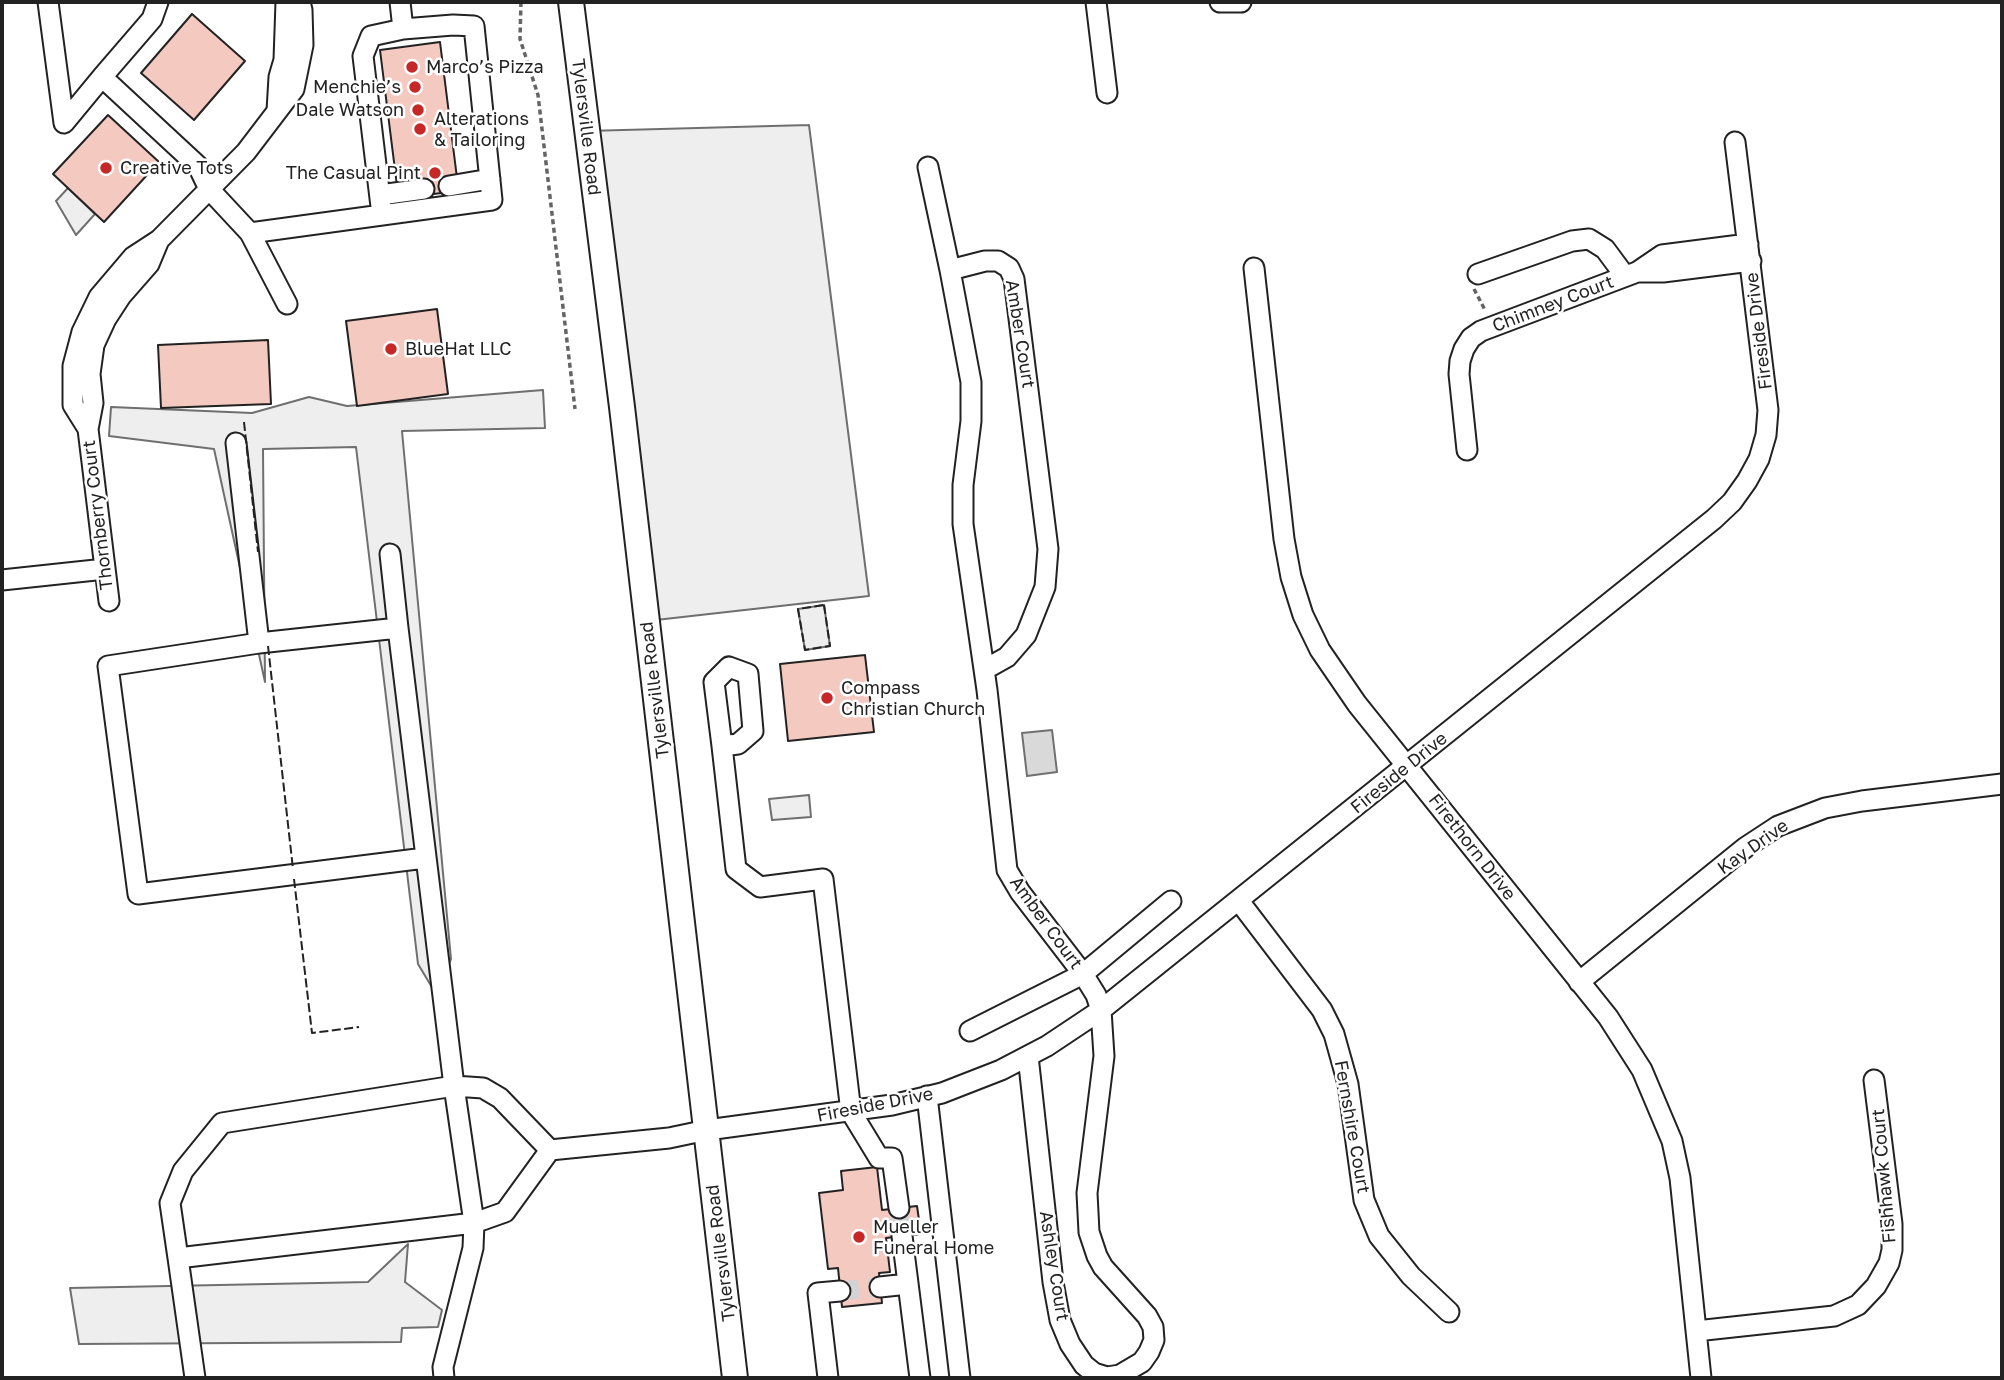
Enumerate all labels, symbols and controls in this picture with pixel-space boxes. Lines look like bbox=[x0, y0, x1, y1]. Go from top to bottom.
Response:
place label: Marco’s Pizza bbox=[426, 56, 544, 78]
street label: Tylersville Road bbox=[567, 57, 605, 197]
marker: Marco’s Pizza bbox=[404, 59, 420, 75]
place label: Menchie’s bbox=[313, 76, 401, 98]
marker: Menchie’s bbox=[407, 79, 423, 95]
place label: Dale Watson bbox=[296, 99, 404, 121]
marker: Dale Watson bbox=[410, 102, 426, 118]
place label: Alterations & Tailoring bbox=[434, 108, 529, 150]
marker: Alterations & Tailoring bbox=[412, 121, 428, 137]
place label: Creative Tots bbox=[120, 157, 233, 179]
marker: Creative Tots bbox=[98, 160, 114, 176]
place label: The Casual Pint bbox=[286, 162, 421, 184]
marker: The Casual Pint bbox=[427, 165, 443, 181]
street label: Chimney Court bbox=[1489, 271, 1617, 337]
street label: Fireside Drive bbox=[1741, 271, 1777, 391]
street label: Amber Court bbox=[1001, 278, 1039, 390]
place label: BlueHat LLC bbox=[405, 338, 512, 360]
marker: BlueHat LLC bbox=[383, 341, 399, 357]
street label: Thornberry Court bbox=[78, 439, 118, 591]
street label: Tylersville Road bbox=[636, 620, 674, 760]
place label: Compass Christian Church bbox=[841, 677, 985, 720]
marker: Compass Christian Church bbox=[819, 690, 835, 706]
street label: Fireside Drive bbox=[1346, 728, 1452, 818]
street label: Firethorn Drive bbox=[1424, 789, 1520, 905]
street label: Kay Drive bbox=[1714, 815, 1792, 879]
street label: Amber Court bbox=[1005, 872, 1087, 974]
street label: Fernshire Court bbox=[1330, 1059, 1374, 1195]
street label: Fireside Drive bbox=[815, 1083, 935, 1127]
street label: Fishhawk Court bbox=[1867, 1108, 1901, 1244]
street label: Tylersville Road bbox=[702, 1183, 740, 1323]
street label: Ashley Court bbox=[1035, 1209, 1073, 1323]
place label: Mueller Funeral Home bbox=[873, 1216, 994, 1258]
marker: Mueller Funeral Home bbox=[851, 1229, 867, 1245]

